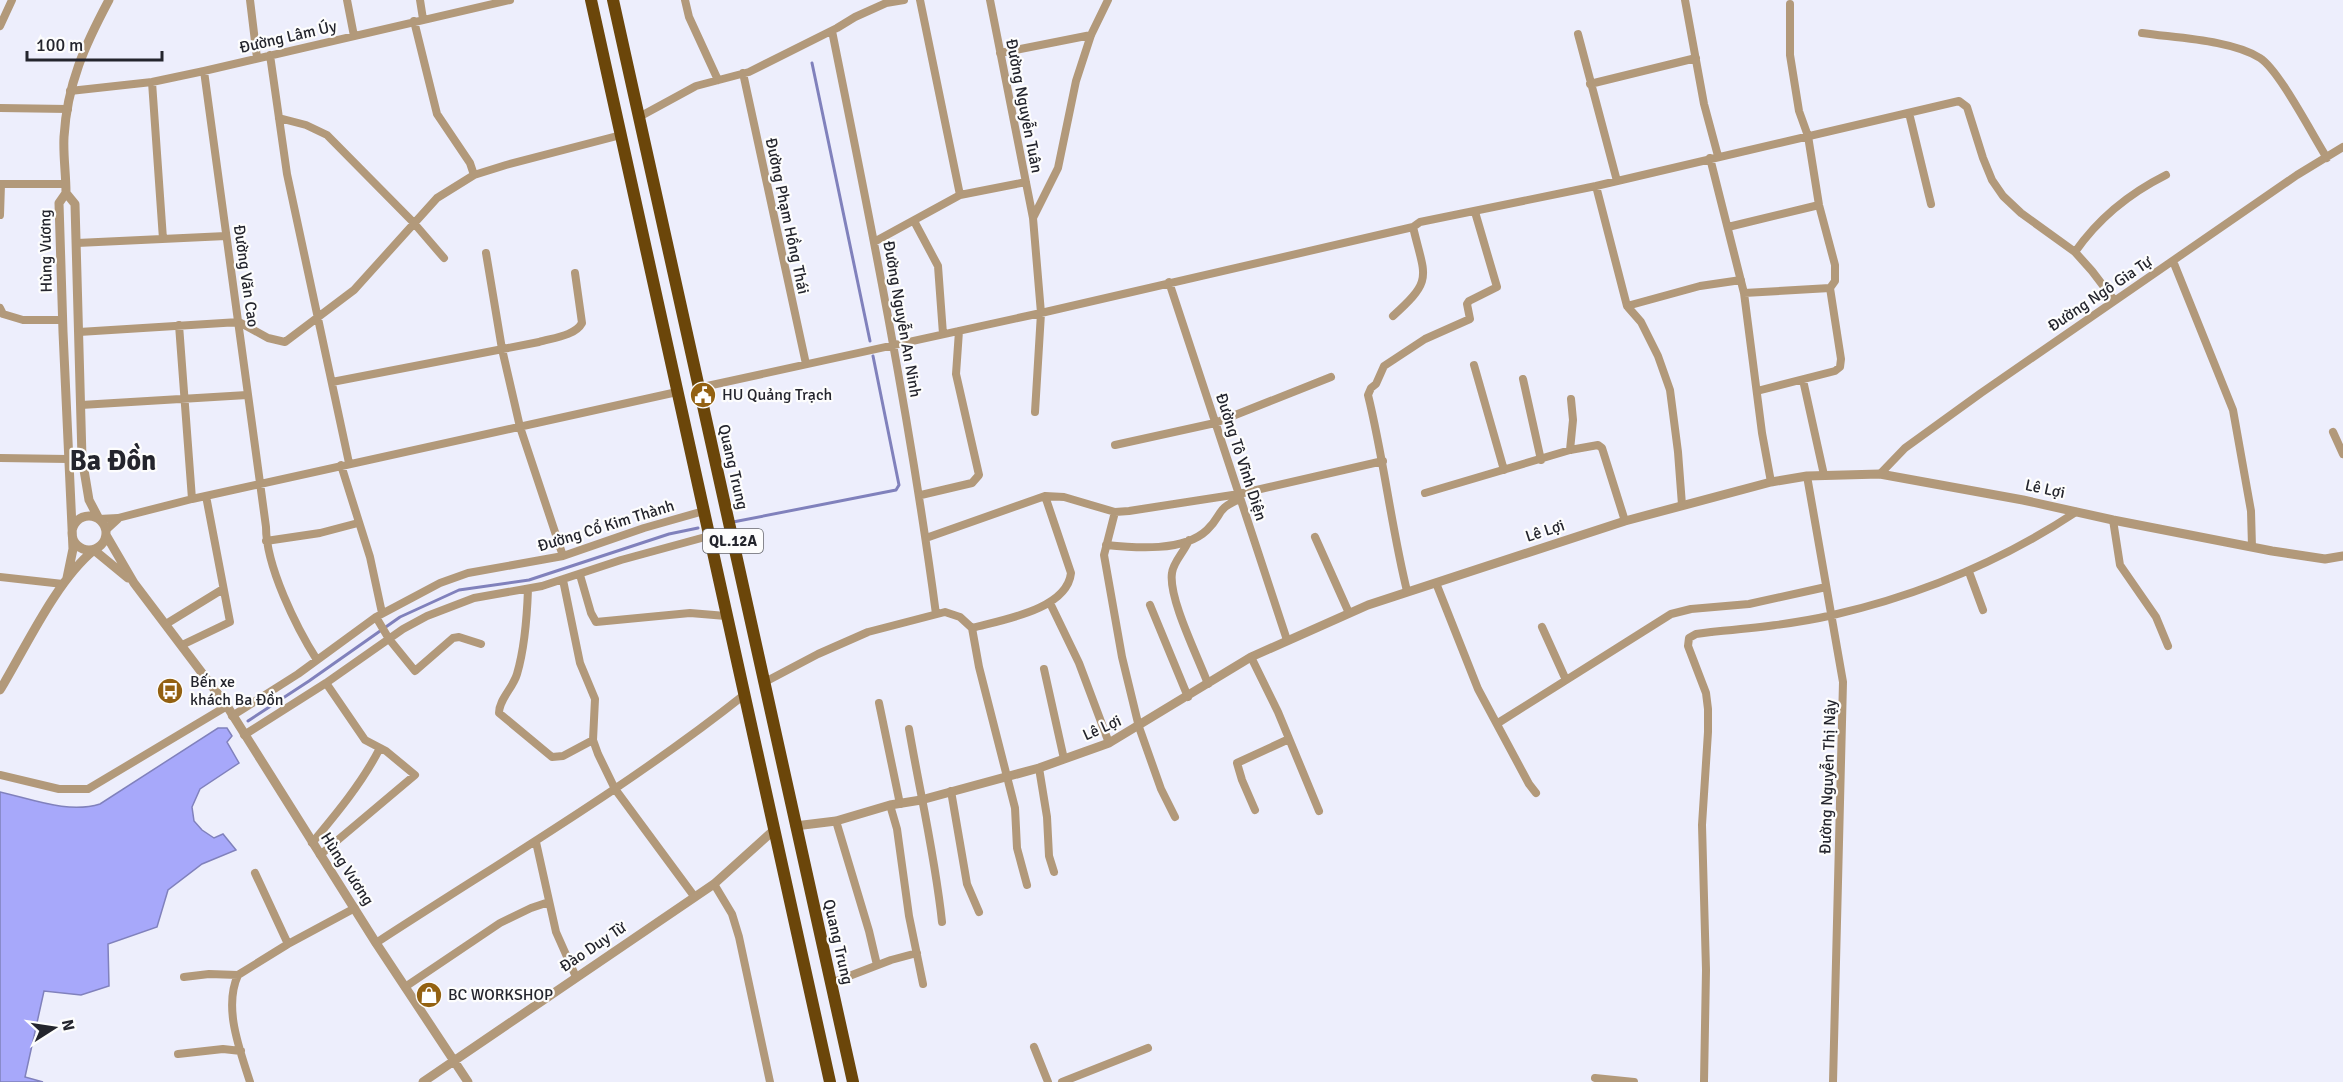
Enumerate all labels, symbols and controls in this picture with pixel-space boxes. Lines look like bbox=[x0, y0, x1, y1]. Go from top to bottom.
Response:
street label: Đường Lâm Úy bbox=[237, 16, 339, 58]
scale bar bbox=[27, 24, 162, 62]
text: 100 m bbox=[36, 34, 83, 56]
street label: Đường Nguyễn Tuân bbox=[1001, 37, 1047, 175]
street label: Đường Phạm Hồng Thái bbox=[761, 136, 813, 296]
street label: Hùng Vương bbox=[35, 209, 57, 293]
street label: Đường Văn Cao bbox=[229, 223, 263, 329]
street label: Đường Nguyễn An Ninh bbox=[878, 239, 926, 399]
street label: Đường Ngô Gia Tự bbox=[2044, 251, 2157, 336]
public building icon: HU Quảng Trạch bbox=[688, 380, 718, 410]
place label: HU Quảng Trạch bbox=[722, 385, 832, 405]
street label: Đường Tô Vĩnh Diện bbox=[1211, 391, 1271, 523]
street label: Quang Trung bbox=[713, 422, 753, 512]
district label: Ba Đồn bbox=[70, 442, 156, 478]
street label: Lê Lợi bbox=[2023, 475, 2067, 503]
street label: Đường Cổ Kim Thành bbox=[535, 496, 677, 556]
street label: Lê Lợi bbox=[1523, 515, 1567, 547]
road number: QL.12A bbox=[703, 529, 763, 553]
place label: Bến xe khách Ba Đồn bbox=[190, 672, 284, 710]
bus stop icon: Bến xe khách Ba Đồn bbox=[155, 676, 185, 706]
street label: Đường Nguyễn Thị Nậy bbox=[1815, 699, 1841, 855]
street label: Lê Lợi bbox=[1080, 711, 1124, 745]
street label: Hùng Vương bbox=[316, 829, 378, 909]
street label: Quang Trung bbox=[818, 897, 858, 987]
street label: Đào Duy Từ bbox=[556, 917, 631, 977]
shop icon: BC WORKSHOP bbox=[414, 980, 444, 1010]
place label: BC WORKSHOP bbox=[448, 985, 553, 1005]
north arrow bbox=[24, 998, 84, 1058]
text: N bbox=[57, 1018, 79, 1033]

